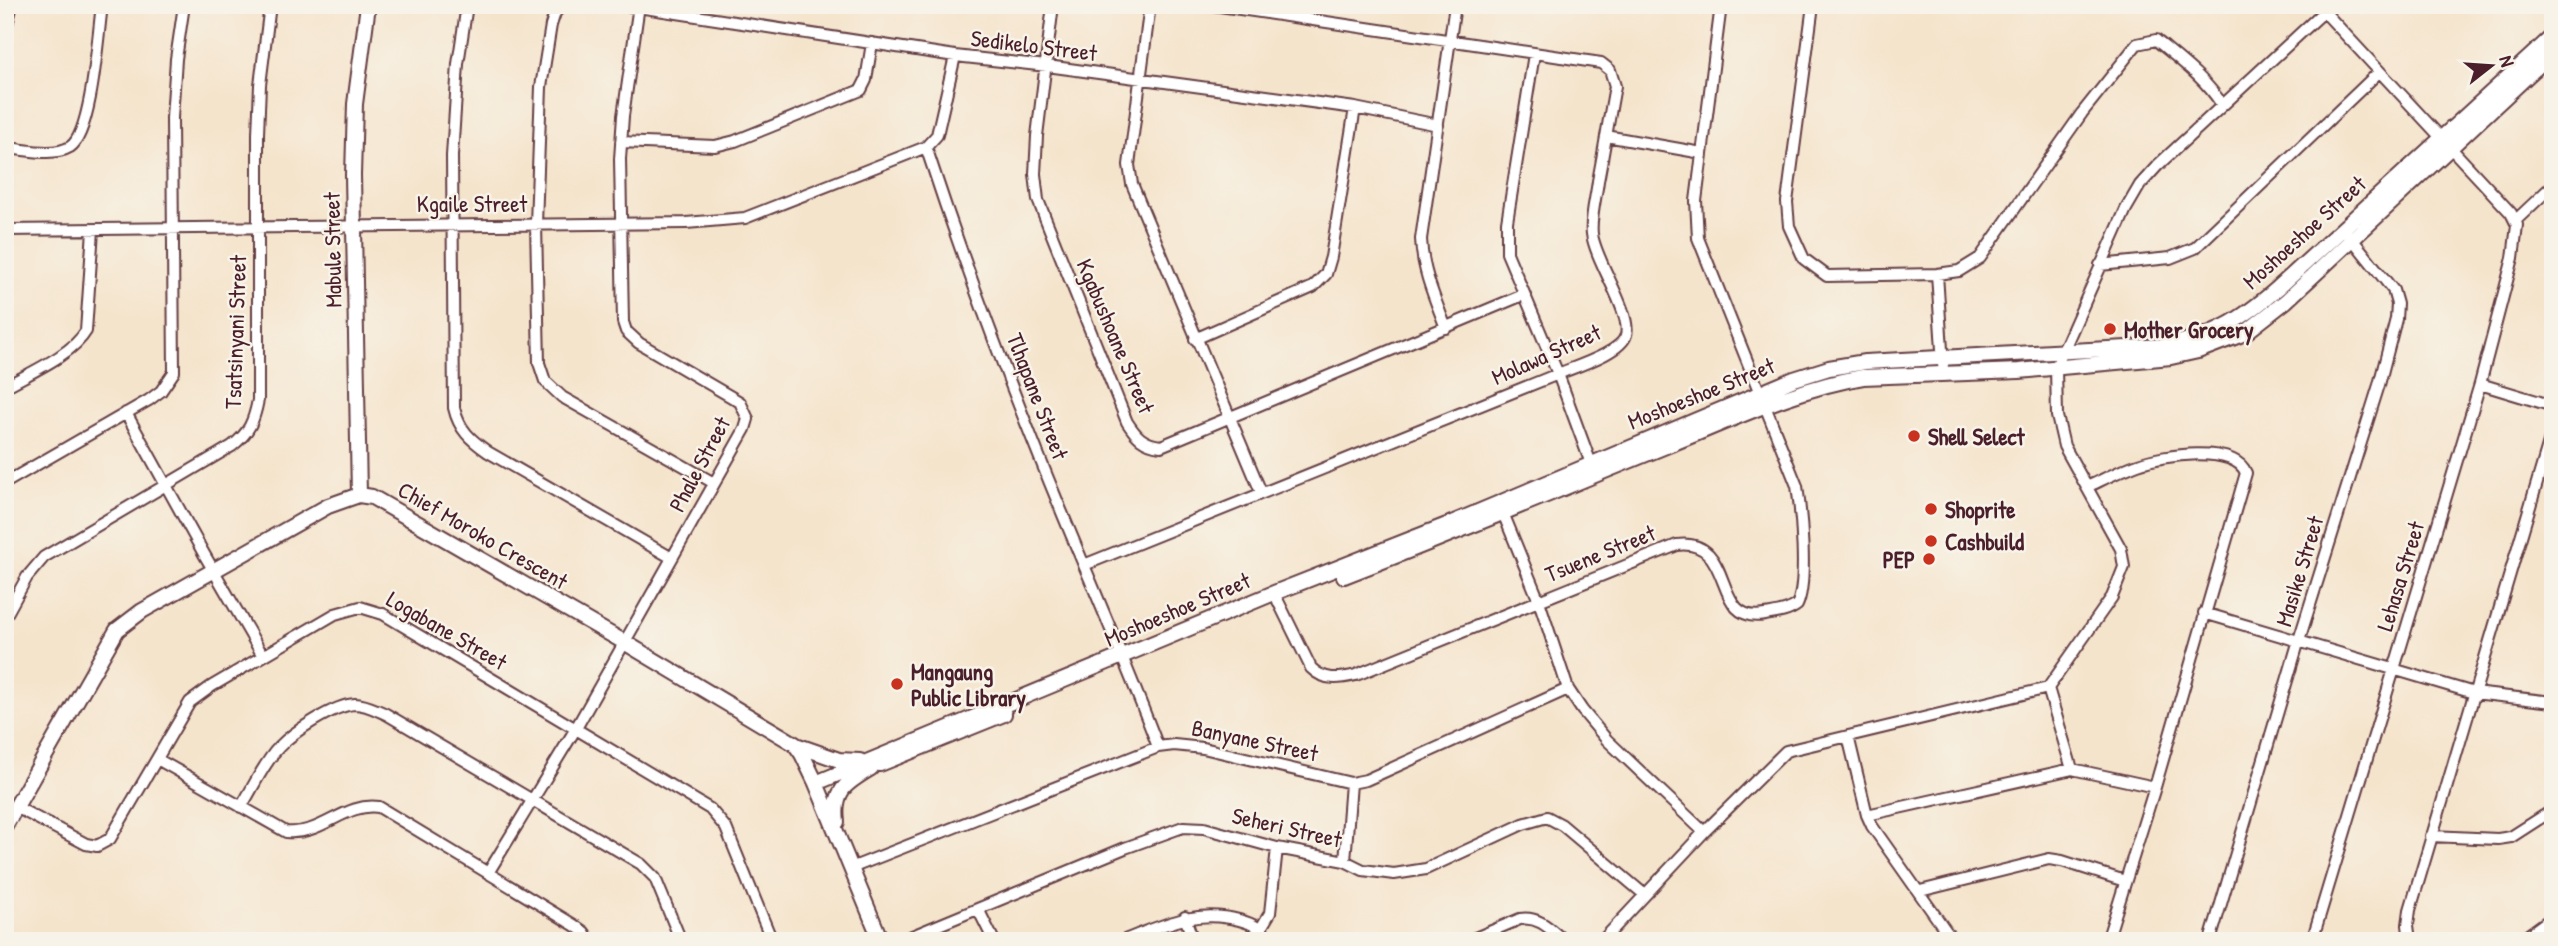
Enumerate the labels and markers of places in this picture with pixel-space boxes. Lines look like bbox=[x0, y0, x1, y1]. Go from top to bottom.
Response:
place label: Mother Grocery bbox=[2124, 314, 2254, 346]
marker: Mother Grocery bbox=[2102, 321, 2118, 337]
place label: Shell Select bbox=[1928, 421, 2025, 452]
marker: Shell Select bbox=[1906, 428, 1922, 444]
place label: Shoprite bbox=[1945, 494, 2016, 526]
marker: Shoprite bbox=[1923, 501, 1939, 517]
place label: Cashbuild bbox=[1945, 526, 2024, 557]
marker: Cashbuild bbox=[1923, 533, 1939, 549]
place label: PEP bbox=[1883, 544, 1915, 575]
marker: PEP bbox=[1921, 551, 1937, 567]
place label: Mangaung Public Library bbox=[911, 656, 1026, 714]
marker: Mangaung Public Library bbox=[889, 676, 905, 692]

